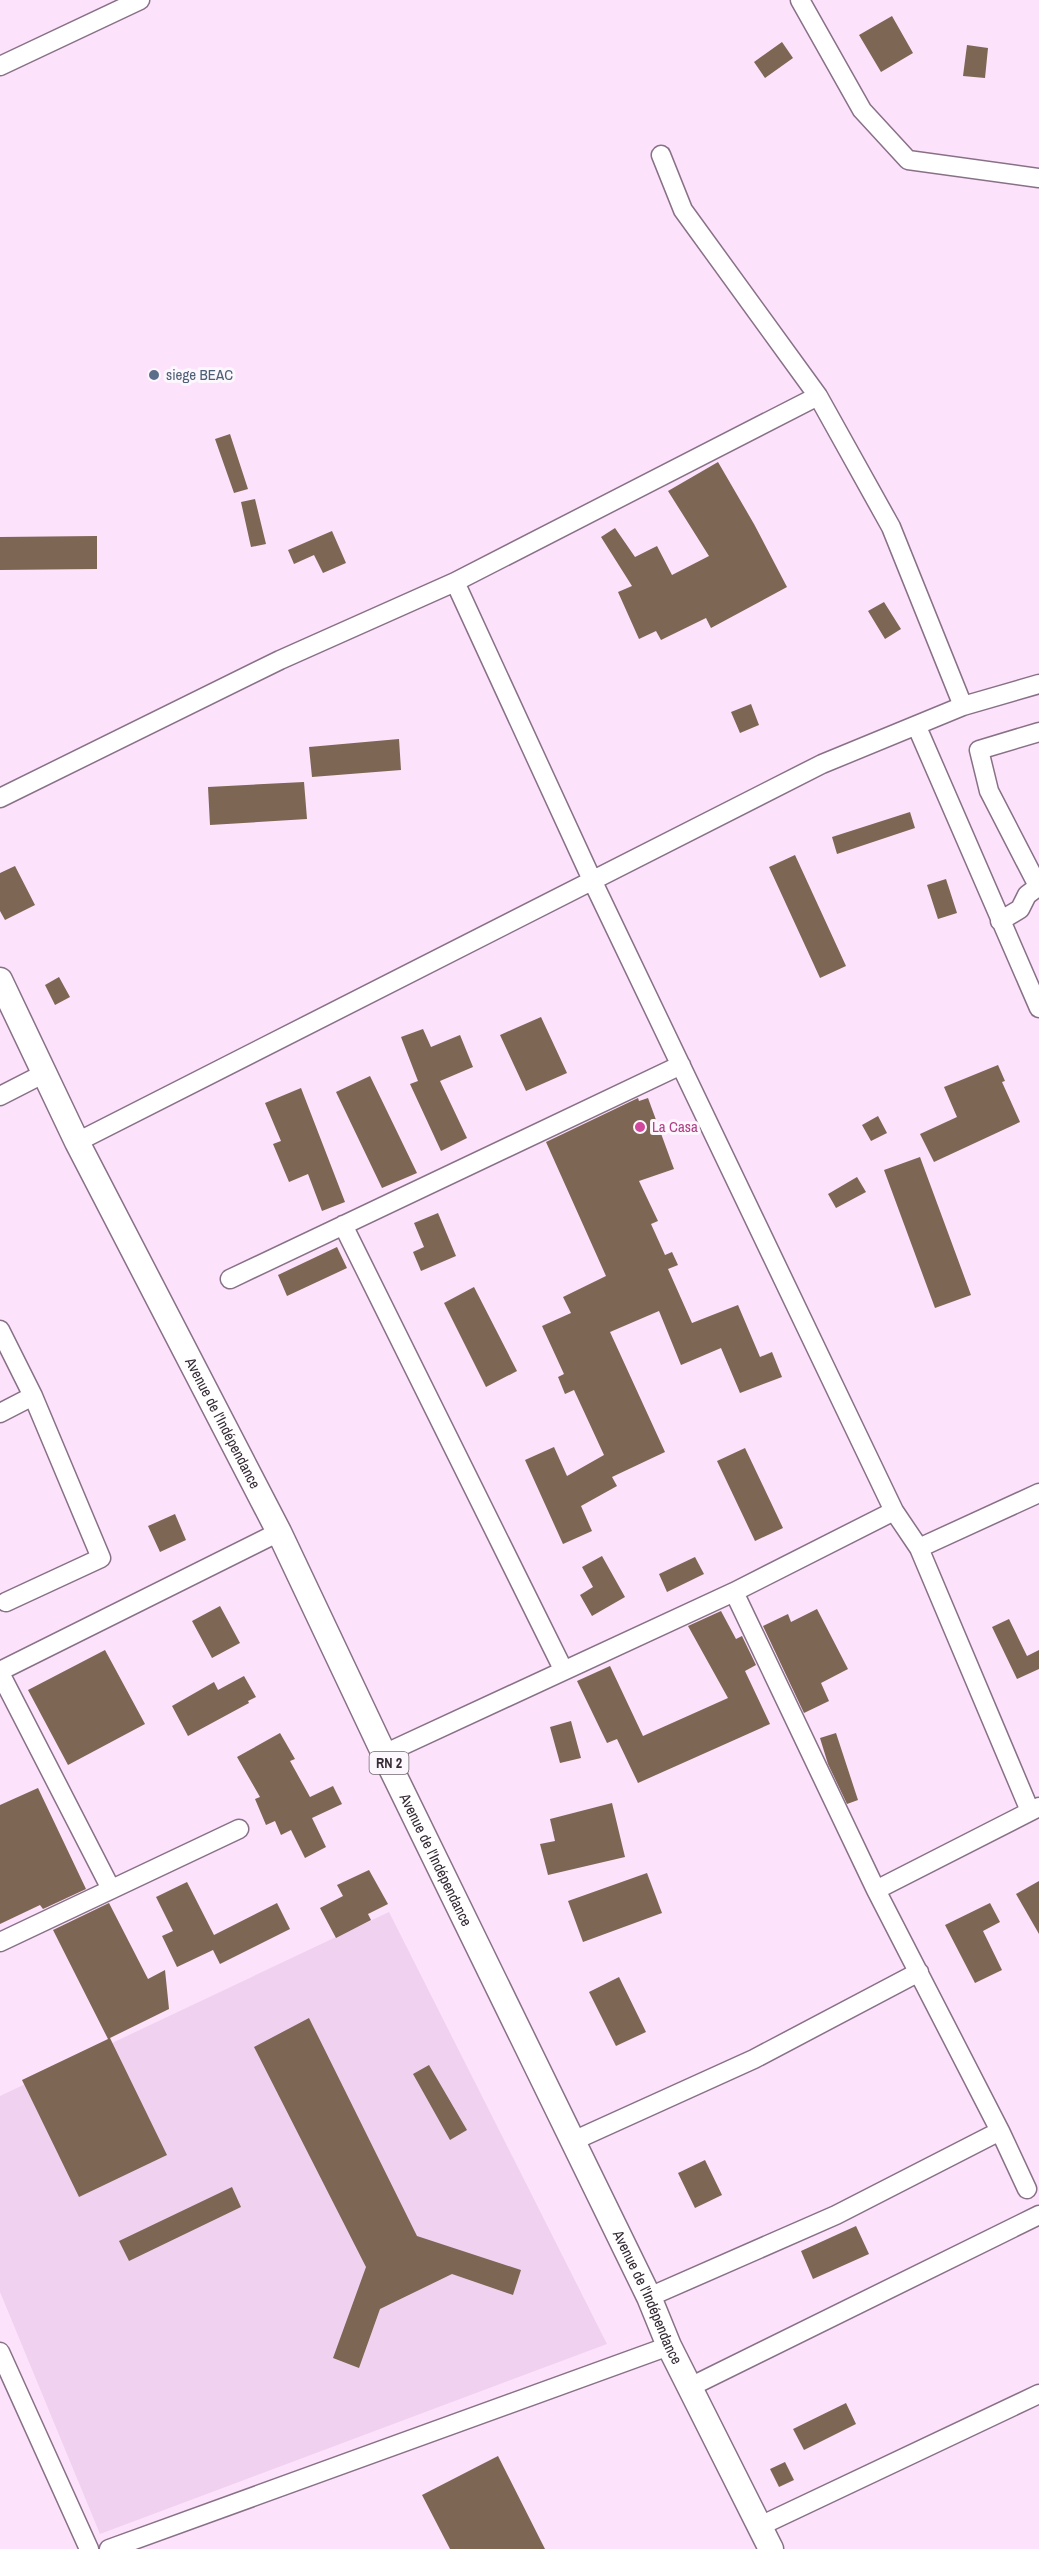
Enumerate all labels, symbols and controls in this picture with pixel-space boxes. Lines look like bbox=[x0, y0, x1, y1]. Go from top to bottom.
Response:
place label: siege BEAC bbox=[166, 364, 233, 385]
marker: siege BEAC bbox=[147, 368, 161, 382]
place label: La Casa bbox=[652, 1116, 698, 1137]
marker: La Casa bbox=[633, 1120, 647, 1134]
street label: Avenue de l'Indépendance bbox=[180, 1353, 266, 1492]
road number: RN 2 bbox=[370, 1752, 408, 1774]
street label: Avenue de l'Indépendance bbox=[394, 1789, 477, 1930]
street label: Avenue de l'Indépendance bbox=[608, 2226, 688, 2368]

